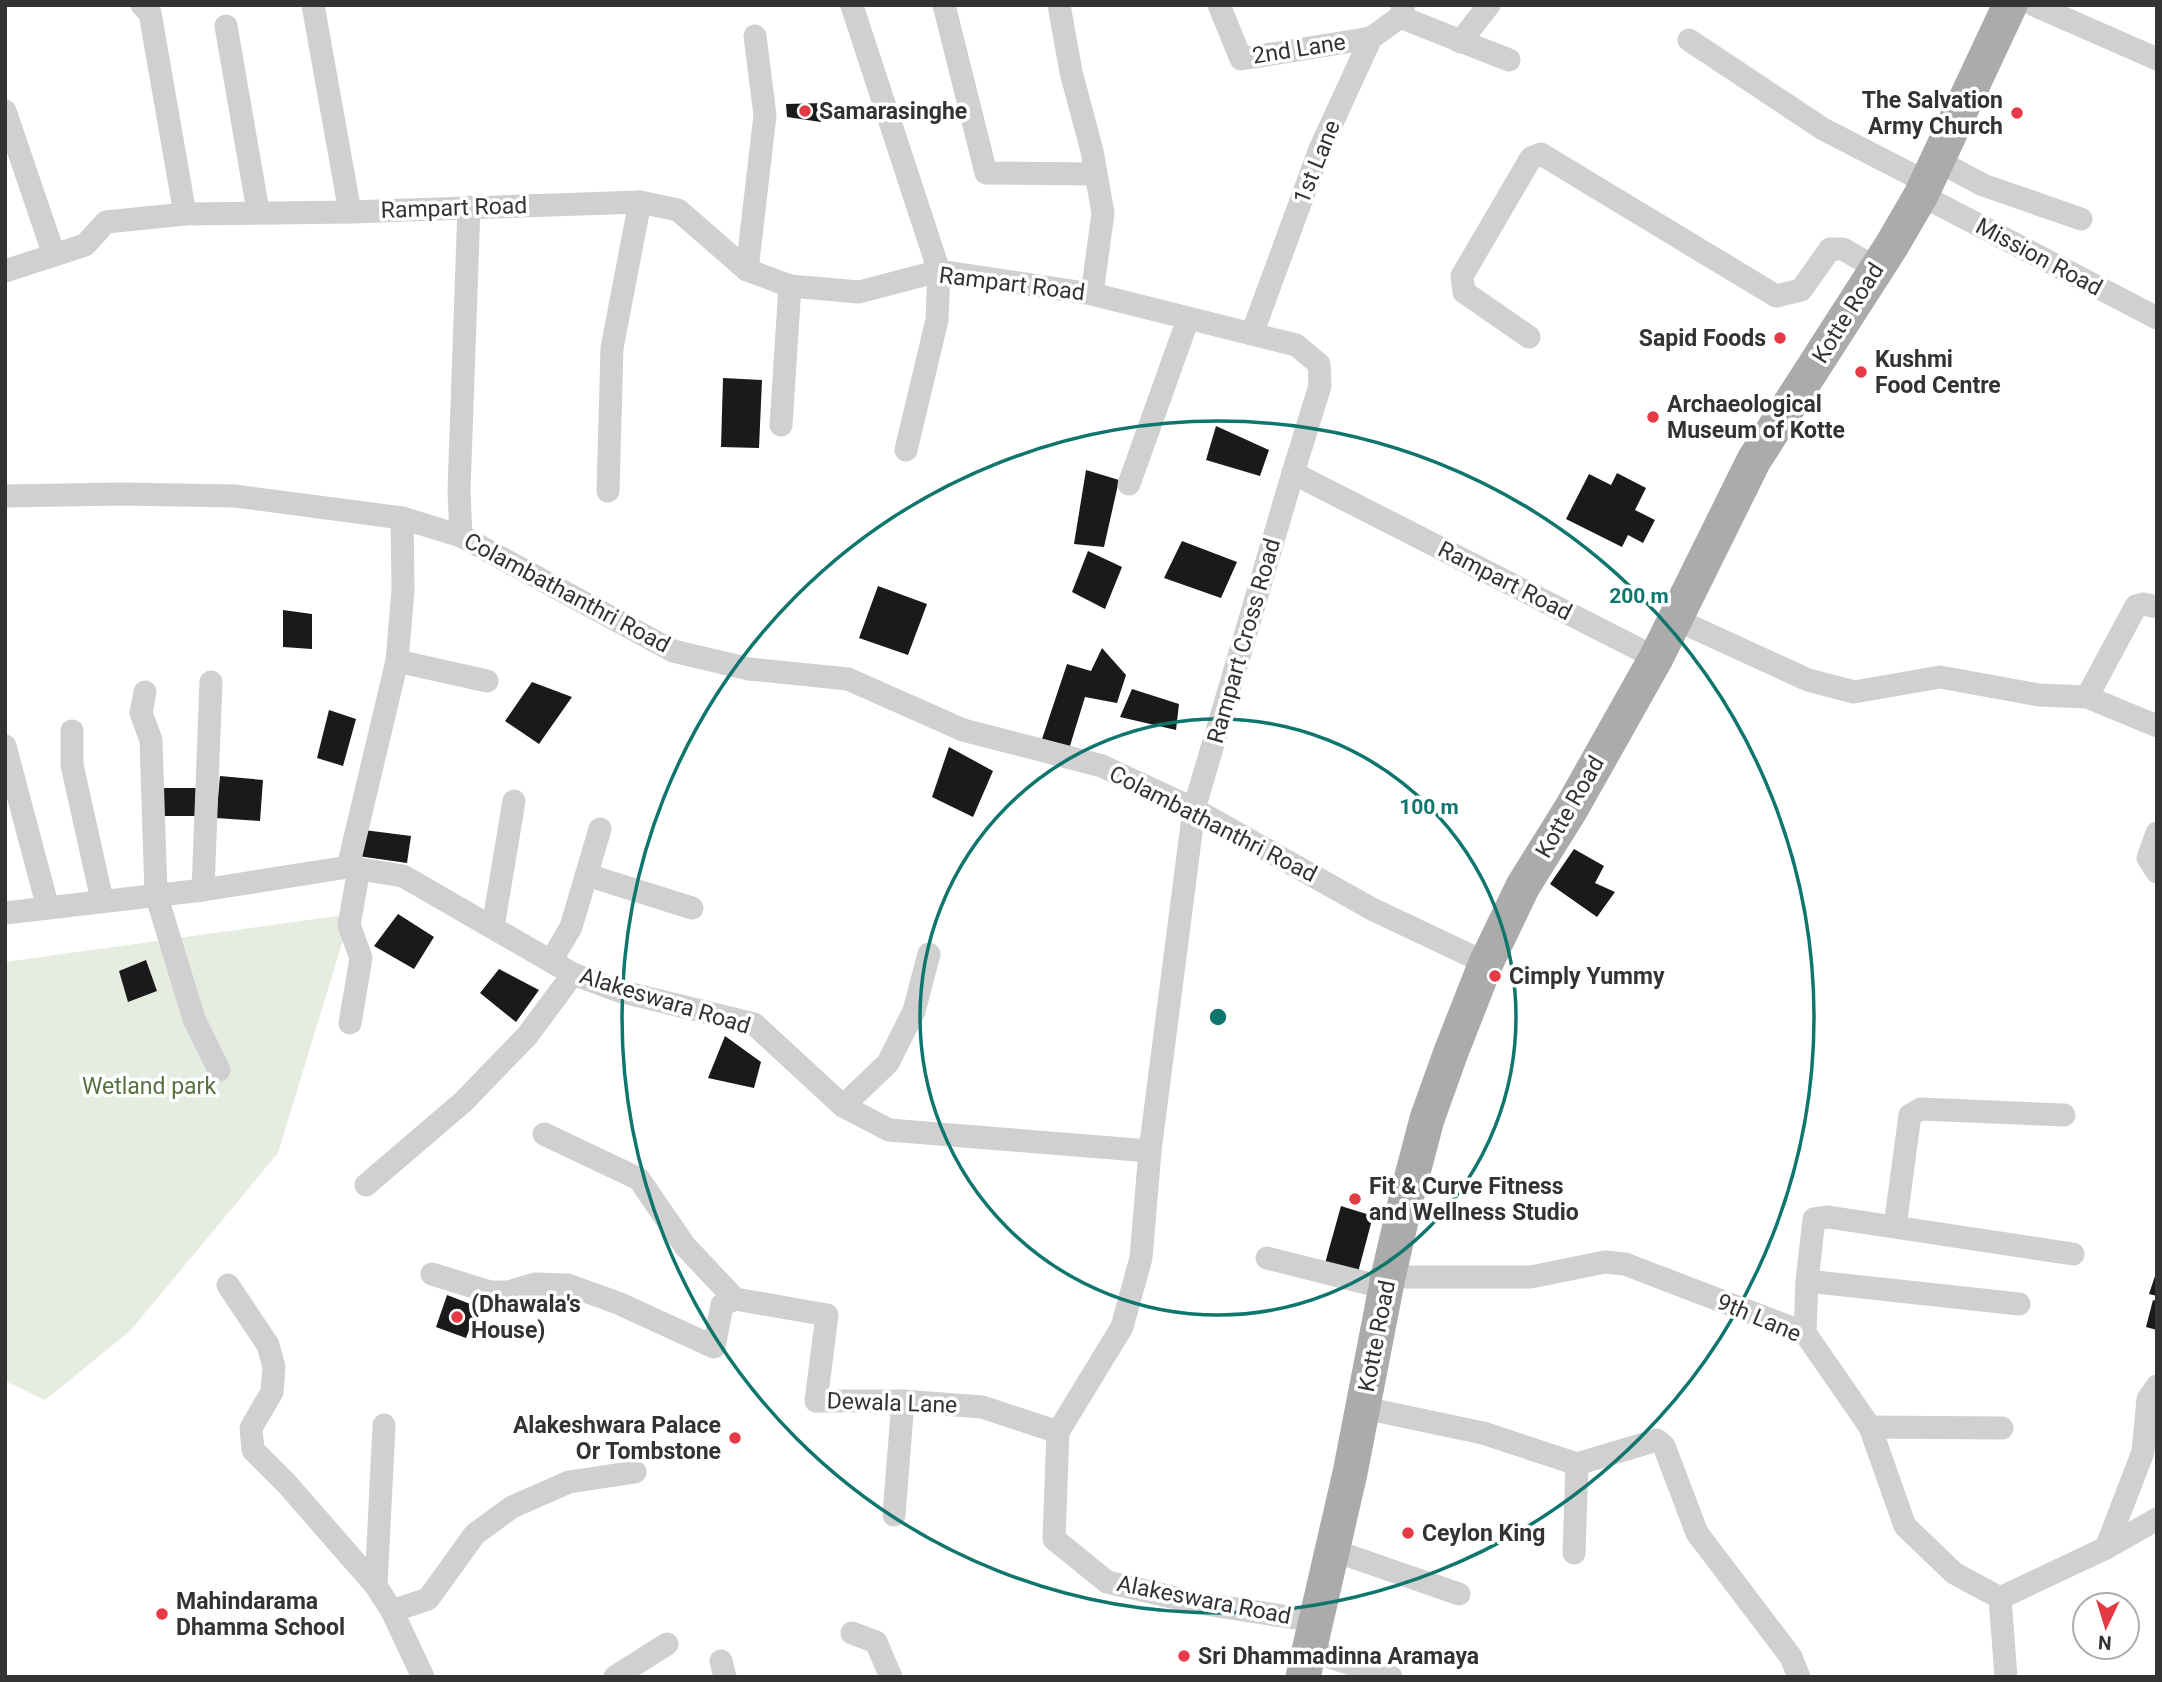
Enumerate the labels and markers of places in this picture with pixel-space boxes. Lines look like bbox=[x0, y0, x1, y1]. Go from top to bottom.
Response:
place label: The Salvation Army Church bbox=[1862, 87, 2003, 140]
place label: Samarasinghe bbox=[819, 98, 967, 125]
marker: Samarasinghe bbox=[797, 103, 813, 119]
marker: The Salvation Army Church bbox=[2009, 105, 2025, 121]
place label: Sapid Foods bbox=[1639, 325, 1766, 352]
marker: Sapid Foods bbox=[1772, 330, 1788, 346]
place label: Kushmi Food Centre bbox=[1875, 346, 2001, 399]
marker: Kushmi Food Centre bbox=[1853, 364, 1869, 380]
place label: Archaeological Museum of Kotte bbox=[1667, 391, 1845, 444]
marker: Archaeological Museum of Kotte bbox=[1645, 409, 1661, 425]
place label: Cimply Yummy bbox=[1509, 963, 1665, 990]
marker: Cimply Yummy bbox=[1487, 968, 1503, 984]
centre of rings bbox=[1206, 1005, 1230, 1029]
place label: Fit & Curve Fitness and Wellness Studio bbox=[1369, 1173, 1579, 1226]
marker: Fit & Curve Fitness and Wellness Studio bbox=[1347, 1191, 1363, 1207]
place label: (Dhawala's House) bbox=[471, 1291, 581, 1344]
marker: (Dhawala's House) bbox=[449, 1309, 465, 1325]
place label: Alakeshwara Palace Or Tombstone bbox=[513, 1412, 721, 1465]
marker: Alakeshwara Palace Or Tombstone bbox=[727, 1430, 743, 1446]
place label: Ceylon King bbox=[1422, 1520, 1545, 1547]
marker: Ceylon King bbox=[1400, 1525, 1416, 1541]
place label: Mahindarama Dhamma School bbox=[176, 1588, 345, 1641]
marker: Mahindarama Dhamma School bbox=[154, 1606, 170, 1622]
place label: Sri Dhammadinna Aramaya bbox=[1198, 1643, 1479, 1670]
marker: Sri Dhammadinna Aramaya bbox=[1176, 1648, 1192, 1664]

